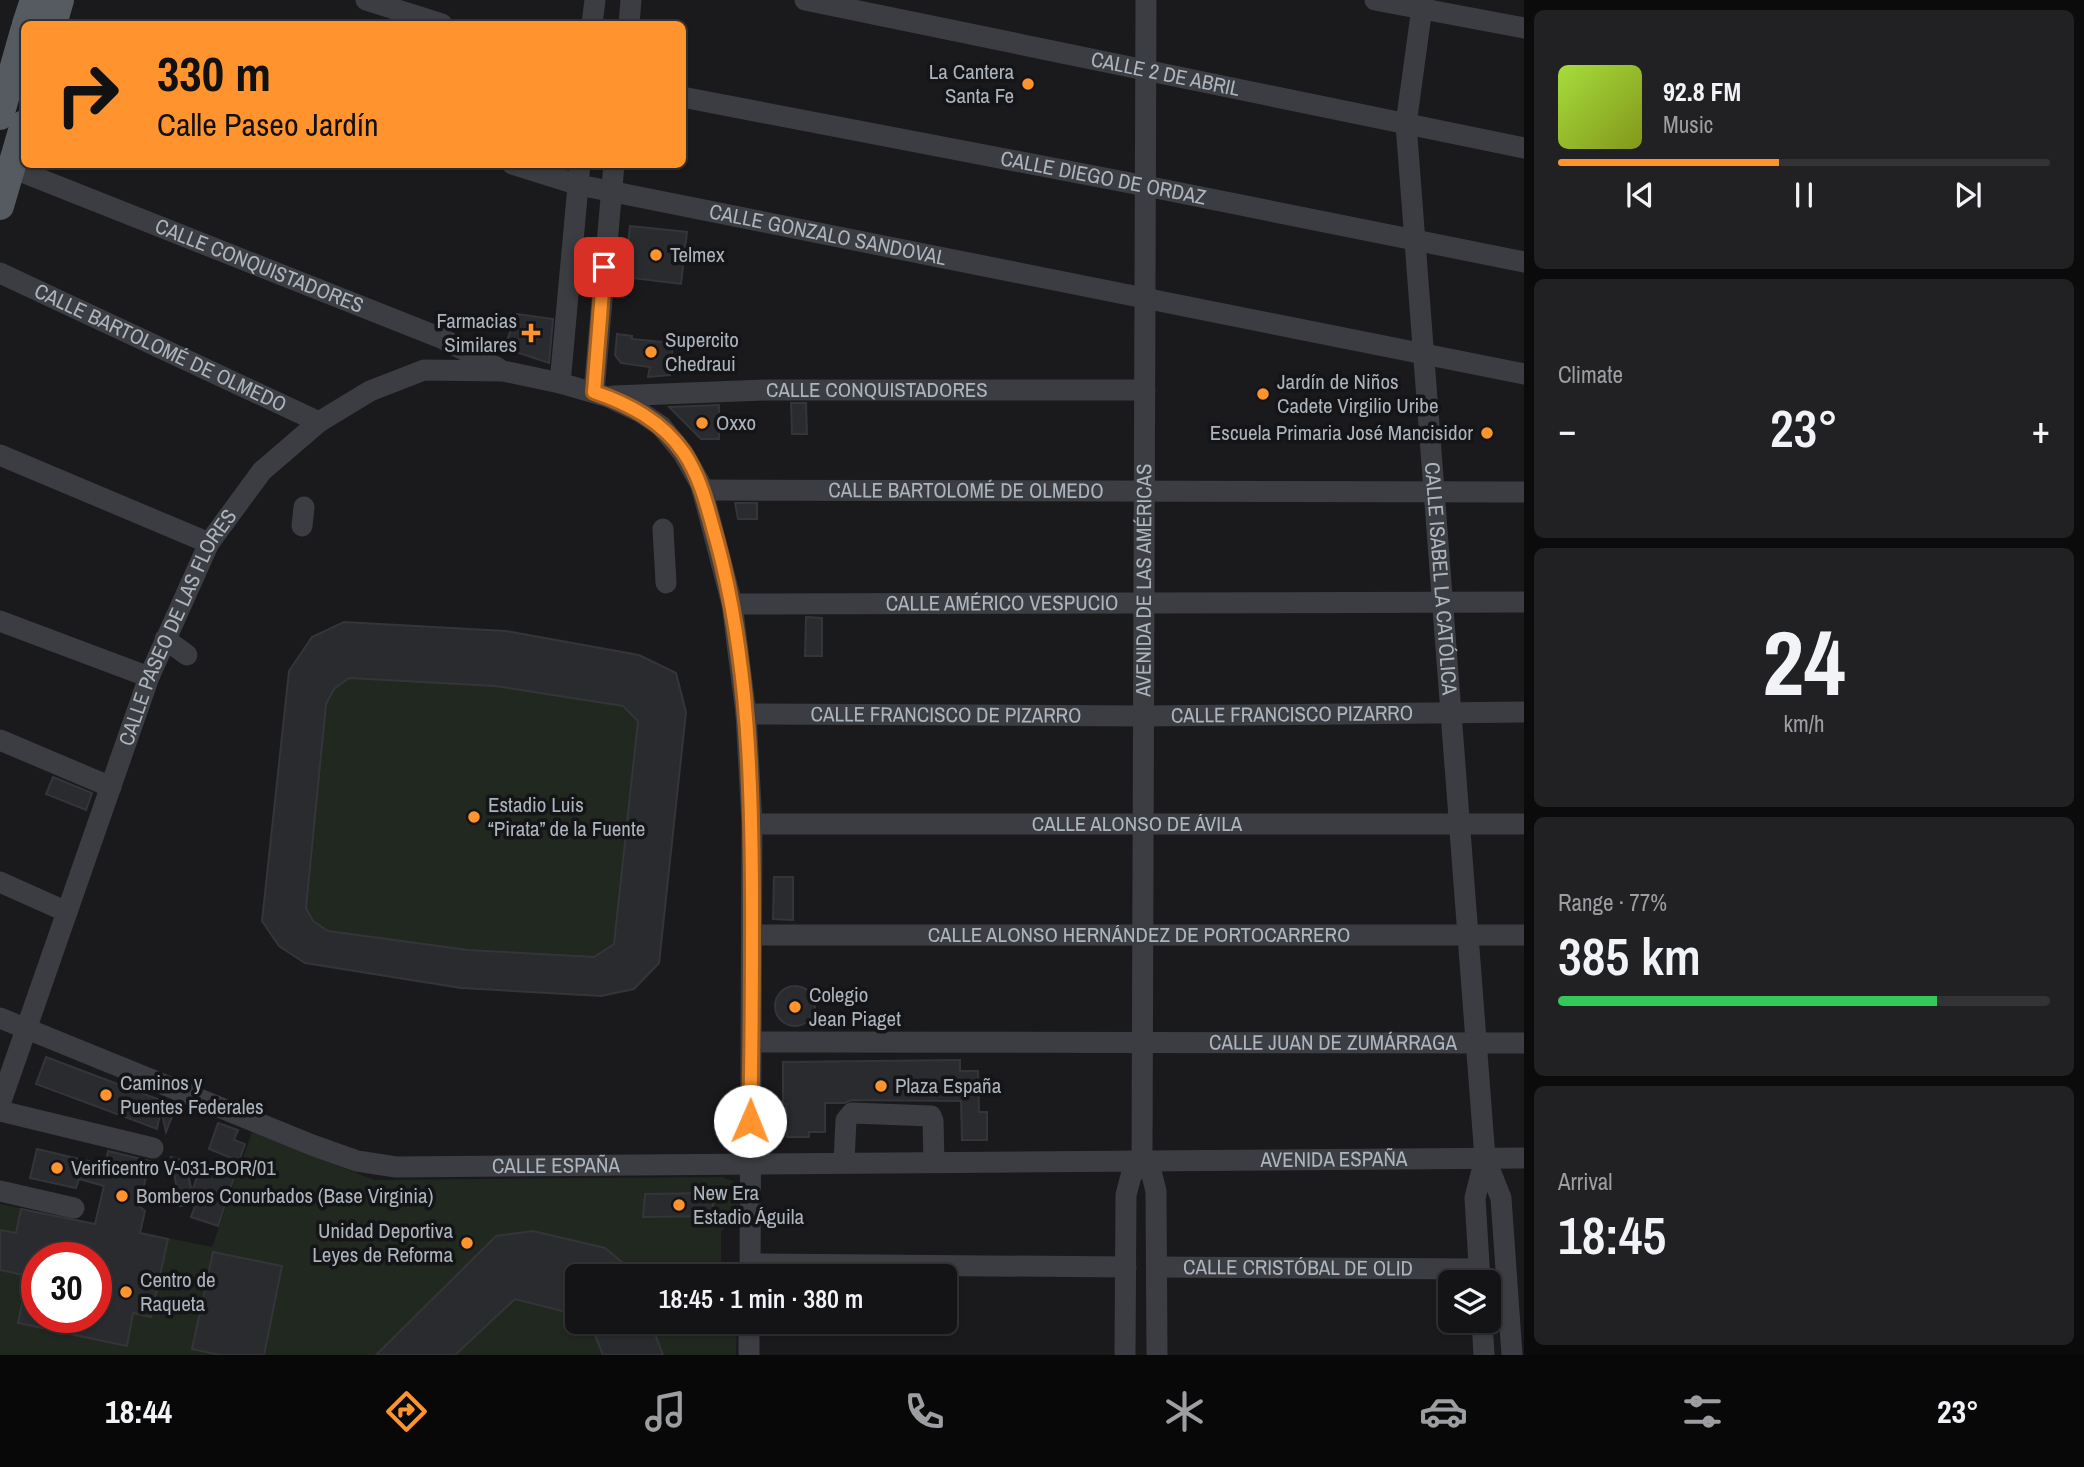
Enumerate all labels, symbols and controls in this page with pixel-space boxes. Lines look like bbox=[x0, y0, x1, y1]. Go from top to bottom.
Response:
text: 330 m bbox=[157, 40, 271, 106]
street label: CALLE 2 DE ABRIL bbox=[1088, 44, 1243, 103]
icon: right bbox=[42, 49, 133, 140]
place label: La Cantera Santa Fe bbox=[929, 57, 1014, 110]
text: 92.8 FM bbox=[1663, 74, 1741, 109]
marker: La Cantera Santa Fe bbox=[1020, 76, 1036, 92]
text: Calle Paseo Jardín bbox=[157, 103, 379, 146]
text: Music bbox=[1663, 109, 1713, 140]
street label: CALLE DIEGO DE ORDAZ bbox=[998, 143, 1209, 212]
icon: previous bbox=[1621, 176, 1659, 214]
icon: pause bbox=[1785, 176, 1823, 214]
icon: next bbox=[1949, 176, 1987, 214]
street label: CALLE GONZALO SANDOVAL bbox=[707, 196, 949, 272]
street label: CALLE CONQUISTADORES bbox=[151, 211, 368, 320]
pin bbox=[574, 237, 634, 297]
place label: Telmex bbox=[670, 240, 725, 269]
marker: Telmex bbox=[648, 247, 664, 263]
icon: arrive bbox=[585, 248, 623, 286]
street label: CALLE BARTOLOMÉ DE OLMEDO bbox=[30, 276, 291, 419]
place label: Farmacias Similares bbox=[437, 306, 517, 359]
marker: Farmacias Similares bbox=[523, 325, 539, 341]
place label: Supercito Chedraui bbox=[665, 325, 739, 378]
marker: Supercito Chedraui bbox=[643, 344, 659, 360]
text: Climate bbox=[1558, 359, 1623, 390]
place label: Jardín de Niños Cadete Virgilio Uribe bbox=[1277, 367, 1438, 420]
street label: CALLE CONQUISTADORES bbox=[766, 375, 988, 404]
marker: Jardín de Niños Cadete Virgilio Uribe bbox=[1255, 386, 1271, 402]
text: 23° bbox=[1770, 393, 1838, 463]
text: − bbox=[1558, 404, 1576, 455]
text: + bbox=[2032, 404, 2050, 455]
place label: Oxxo bbox=[716, 408, 756, 437]
marker: Oxxo bbox=[694, 415, 710, 431]
place label: Escuela Primaria José Mancisidor bbox=[1210, 418, 1473, 447]
marker: Escuela Primaria José Mancisidor bbox=[1479, 425, 1495, 441]
street label: CALLE ISABEL LA CATÓLICA bbox=[1418, 461, 1465, 696]
street label: AVENIDA DE LAS AMÉRICAS bbox=[1129, 463, 1158, 698]
street label: CALLE BARTOLOMÉ DE OLMEDO bbox=[828, 475, 1104, 505]
street label: CALLE PASEO DE LAS FLORES bbox=[111, 503, 243, 750]
street label: CALLE AMÉRICO VESPUCIO bbox=[886, 588, 1118, 618]
text: 24 bbox=[1763, 601, 1846, 723]
street label: CALLE FRANCISCO PIZARRO bbox=[1171, 698, 1413, 730]
street label: CALLE FRANCISCO DE PIZARRO bbox=[810, 699, 1082, 730]
text: km/h bbox=[1784, 708, 1824, 739]
place label: Estadio Luis “Pirata” de la Fuente bbox=[488, 790, 645, 843]
marker: Estadio Luis “Pirata” de la Fuente bbox=[466, 809, 482, 825]
street label: CALLE ALONSO DE ÁVILA bbox=[1032, 809, 1243, 838]
text: Range · 77% bbox=[1558, 887, 1667, 918]
street label: CALLE ALONSO HERNÁNDEZ DE PORTOCARRERO bbox=[928, 920, 1350, 949]
text: 385 km bbox=[1558, 921, 1701, 991]
place label: Colegio Jean Piaget bbox=[809, 980, 901, 1033]
marker: Colegio Jean Piaget bbox=[787, 999, 803, 1015]
street label: CALLE JUAN DE ZUMÁRRAGA bbox=[1209, 1028, 1458, 1057]
place label: Caminos y Puentes Federales bbox=[120, 1068, 264, 1121]
place label: Plaza España bbox=[895, 1071, 1002, 1100]
marker: Plaza España bbox=[873, 1078, 889, 1094]
position arrow bbox=[713, 1084, 787, 1158]
marker: Caminos y Puentes Federales bbox=[98, 1087, 114, 1103]
street label: AVENIDA ESPAÑA bbox=[1259, 1144, 1408, 1174]
street label: CALLE ESPAÑA bbox=[492, 1150, 621, 1180]
place label: Verificentro V-031-BOR/01 bbox=[71, 1153, 276, 1182]
marker: Verificentro V-031-BOR/01 bbox=[49, 1160, 65, 1176]
text: Arrival bbox=[1558, 1166, 1613, 1197]
place label: New Era Estadio Águila bbox=[693, 1178, 804, 1231]
place label: Bomberos Conurbados (Base Virginia) bbox=[136, 1181, 433, 1210]
marker: Bomberos Conurbados (Base Virginia) bbox=[114, 1188, 130, 1204]
marker: New Era Estadio Águila bbox=[671, 1197, 687, 1213]
text: 18:45 bbox=[1558, 1200, 1666, 1270]
place label: Unidad Deportiva Leyes de Reforma bbox=[312, 1216, 453, 1269]
marker: Unidad Deportiva Leyes de Reforma bbox=[459, 1235, 475, 1251]
speed limit sign: 30 bbox=[21, 1242, 112, 1333]
street label: CALLE CRISTÓBAL DE OLID bbox=[1183, 1252, 1413, 1283]
place label: Centro de Raqueta bbox=[140, 1265, 216, 1318]
map controls bbox=[1438, 1270, 1501, 1333]
button: layers bbox=[1438, 1270, 1501, 1333]
text: 18:45 · 1 min · 380 m bbox=[659, 1281, 863, 1316]
marker: Centro de Raqueta bbox=[118, 1284, 134, 1300]
icon: directions bbox=[382, 1387, 431, 1436]
icon: music bbox=[641, 1387, 690, 1436]
icon: phone bbox=[900, 1387, 949, 1436]
icon: climate bbox=[1160, 1387, 1209, 1436]
icon: car bbox=[1419, 1387, 1468, 1436]
icon: filters bbox=[1678, 1387, 1727, 1436]
text: 18:44 bbox=[105, 1390, 172, 1433]
text: 23° bbox=[1937, 1390, 1979, 1433]

